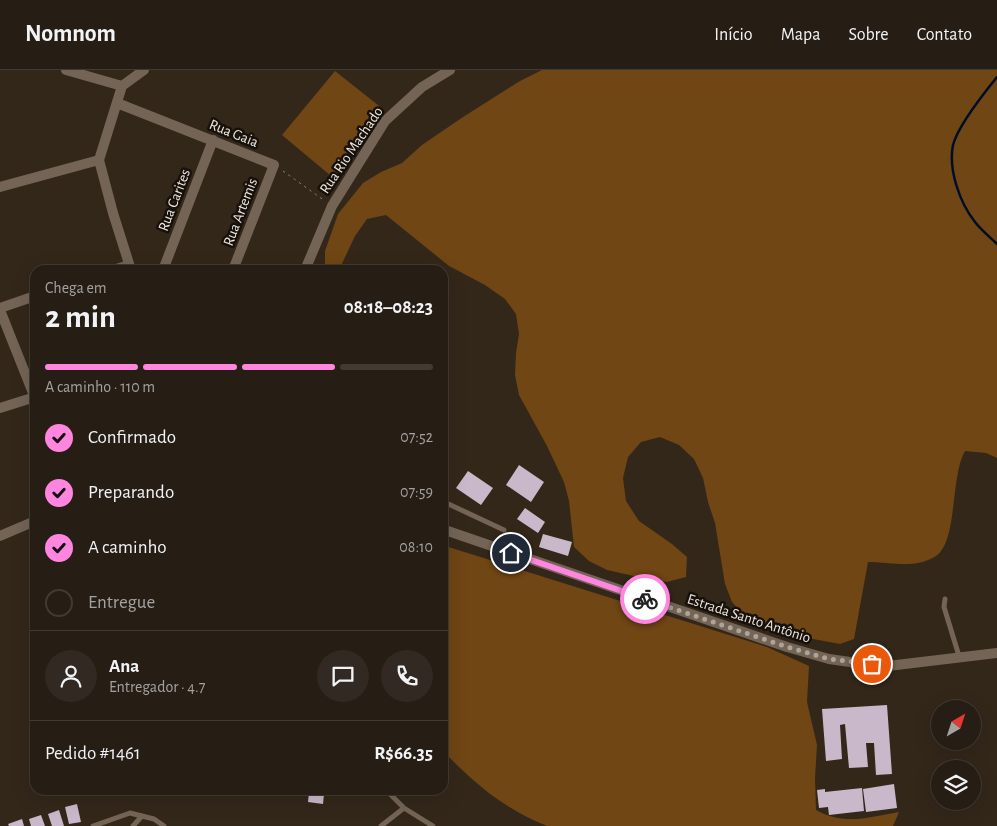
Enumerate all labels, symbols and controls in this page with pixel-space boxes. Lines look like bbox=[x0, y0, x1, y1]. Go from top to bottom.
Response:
text: Nomnom bbox=[25, 22, 116, 46]
text: Início bbox=[714, 26, 753, 44]
text: Mapa bbox=[781, 26, 821, 44]
text: Sobre bbox=[849, 26, 889, 44]
text: Contato bbox=[917, 26, 972, 44]
street label: Rua Rio Machado bbox=[317, 104, 386, 196]
street label: Rua Gaia bbox=[207, 117, 261, 150]
street label: Rua Carites bbox=[156, 167, 193, 233]
street label: Rua Artemis bbox=[221, 176, 260, 248]
text: Chega em bbox=[45, 280, 107, 296]
text: 08:18–08:23 bbox=[344, 298, 433, 317]
text: 2 min bbox=[45, 301, 116, 333]
text: A caminho · 110 m bbox=[45, 379, 155, 395]
icon: check bbox=[45, 424, 73, 452]
text: Confirmado bbox=[88, 428, 176, 447]
text: 07:52 bbox=[400, 429, 433, 445]
icon: check bbox=[45, 479, 73, 507]
text: Preparando bbox=[88, 483, 174, 502]
text: 07:59 bbox=[400, 484, 433, 500]
pin bbox=[490, 532, 532, 574]
icon: check bbox=[45, 534, 73, 562]
text: A caminho bbox=[88, 538, 167, 557]
text: 08:10 bbox=[399, 539, 433, 555]
icon: home bbox=[497, 539, 525, 567]
courier bbox=[620, 574, 670, 624]
icon: bike bbox=[631, 585, 659, 613]
street label: Estrada Santo Antônio bbox=[685, 591, 812, 646]
text: Entregue bbox=[88, 593, 155, 612]
pin bbox=[851, 643, 893, 685]
button: person bbox=[45, 650, 97, 702]
button: chat bbox=[317, 650, 369, 702]
button: phone bbox=[381, 650, 433, 702]
icon: bag bbox=[858, 650, 886, 678]
text: Ana bbox=[109, 657, 139, 676]
text: Entregador · 4.7 bbox=[109, 679, 205, 695]
north arrow bbox=[931, 700, 981, 750]
map controls bbox=[931, 700, 981, 810]
text: Pedido #1461 bbox=[45, 744, 141, 763]
text: R$66.35 bbox=[374, 744, 433, 763]
button: layers bbox=[931, 760, 981, 810]

